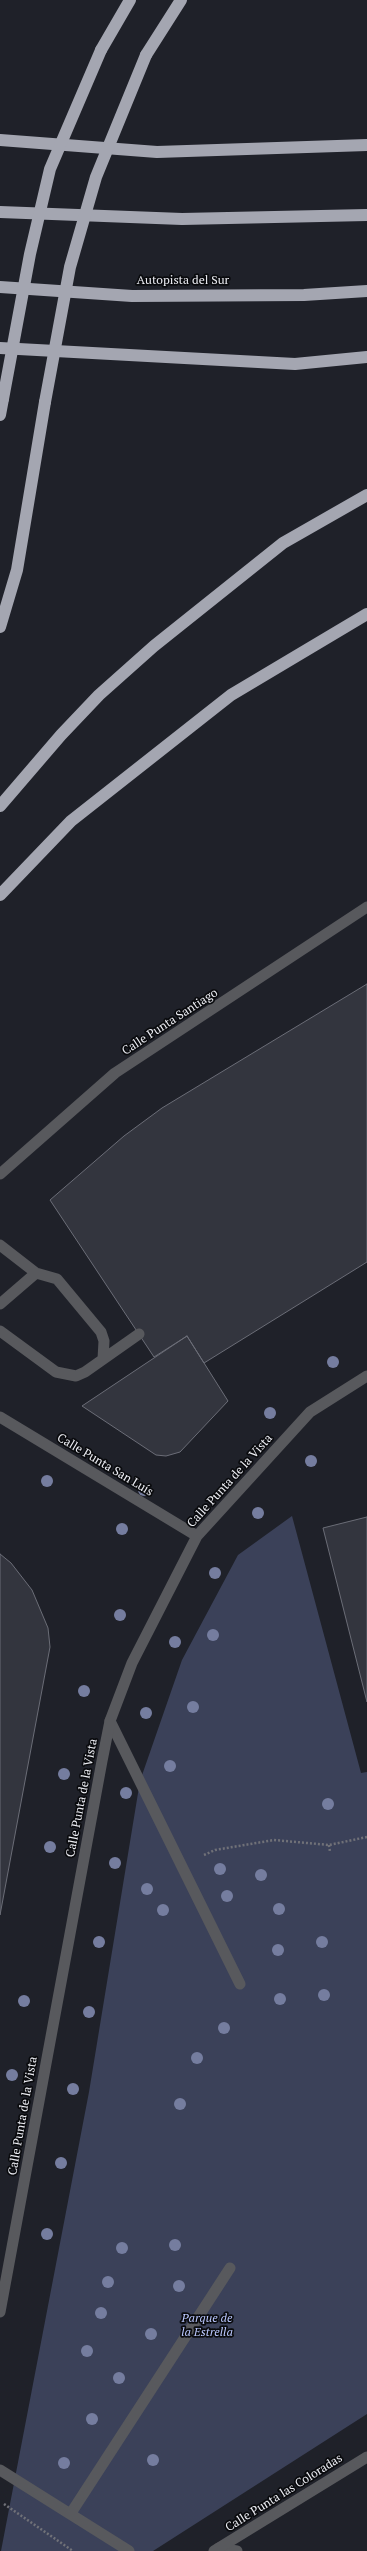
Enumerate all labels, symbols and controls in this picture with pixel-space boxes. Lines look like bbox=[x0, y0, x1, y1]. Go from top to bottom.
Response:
street label: Autopista del Sur bbox=[137, 274, 229, 288]
street label: Calle Punta Santiago bbox=[119, 986, 221, 1058]
street label: Calle Punta San Luís bbox=[54, 1431, 156, 1499]
street label: Calle Punta de la Vista bbox=[184, 1431, 276, 1531]
street label: Calle Punta de la Vista bbox=[63, 1738, 101, 1858]
street label: Calle Punta de la Vista bbox=[5, 2056, 41, 2176]
park label: Parque de la Estrella bbox=[181, 2312, 233, 2340]
street label: Calle Punta las Coloradas bbox=[223, 2451, 345, 2535]

